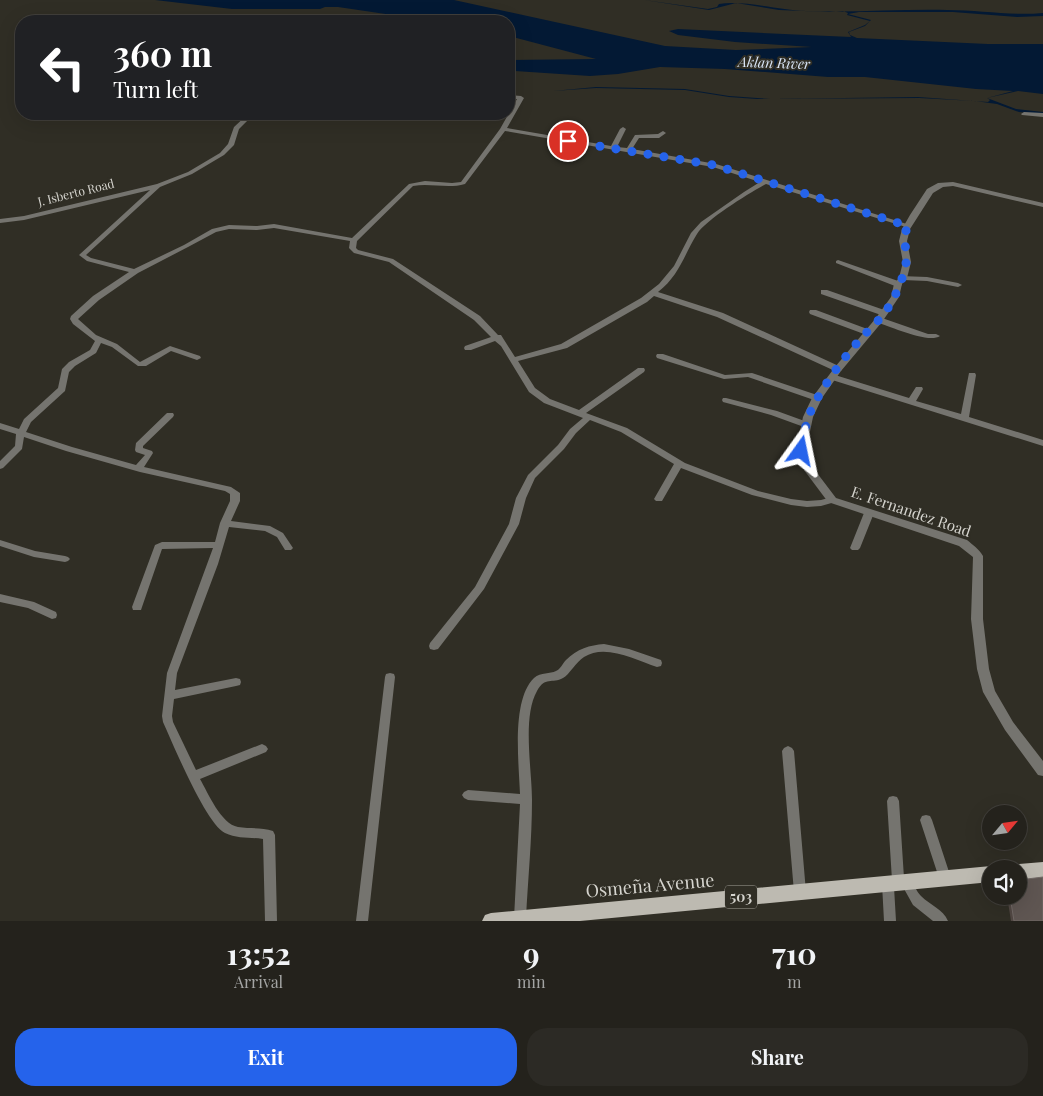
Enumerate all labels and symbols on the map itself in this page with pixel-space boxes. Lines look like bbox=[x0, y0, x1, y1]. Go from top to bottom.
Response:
water label: Aklan River bbox=[736, 52, 811, 73]
pin bbox=[547, 120, 589, 162]
street label: J. Isberto Road bbox=[35, 175, 116, 210]
position arrow bbox=[774, 424, 826, 476]
street label: E. Fernandez Road bbox=[849, 481, 974, 541]
north arrow bbox=[982, 805, 1028, 850]
street label: Osmeña Avenue bbox=[584, 867, 715, 903]
road number: 503 bbox=[725, 886, 757, 909]

